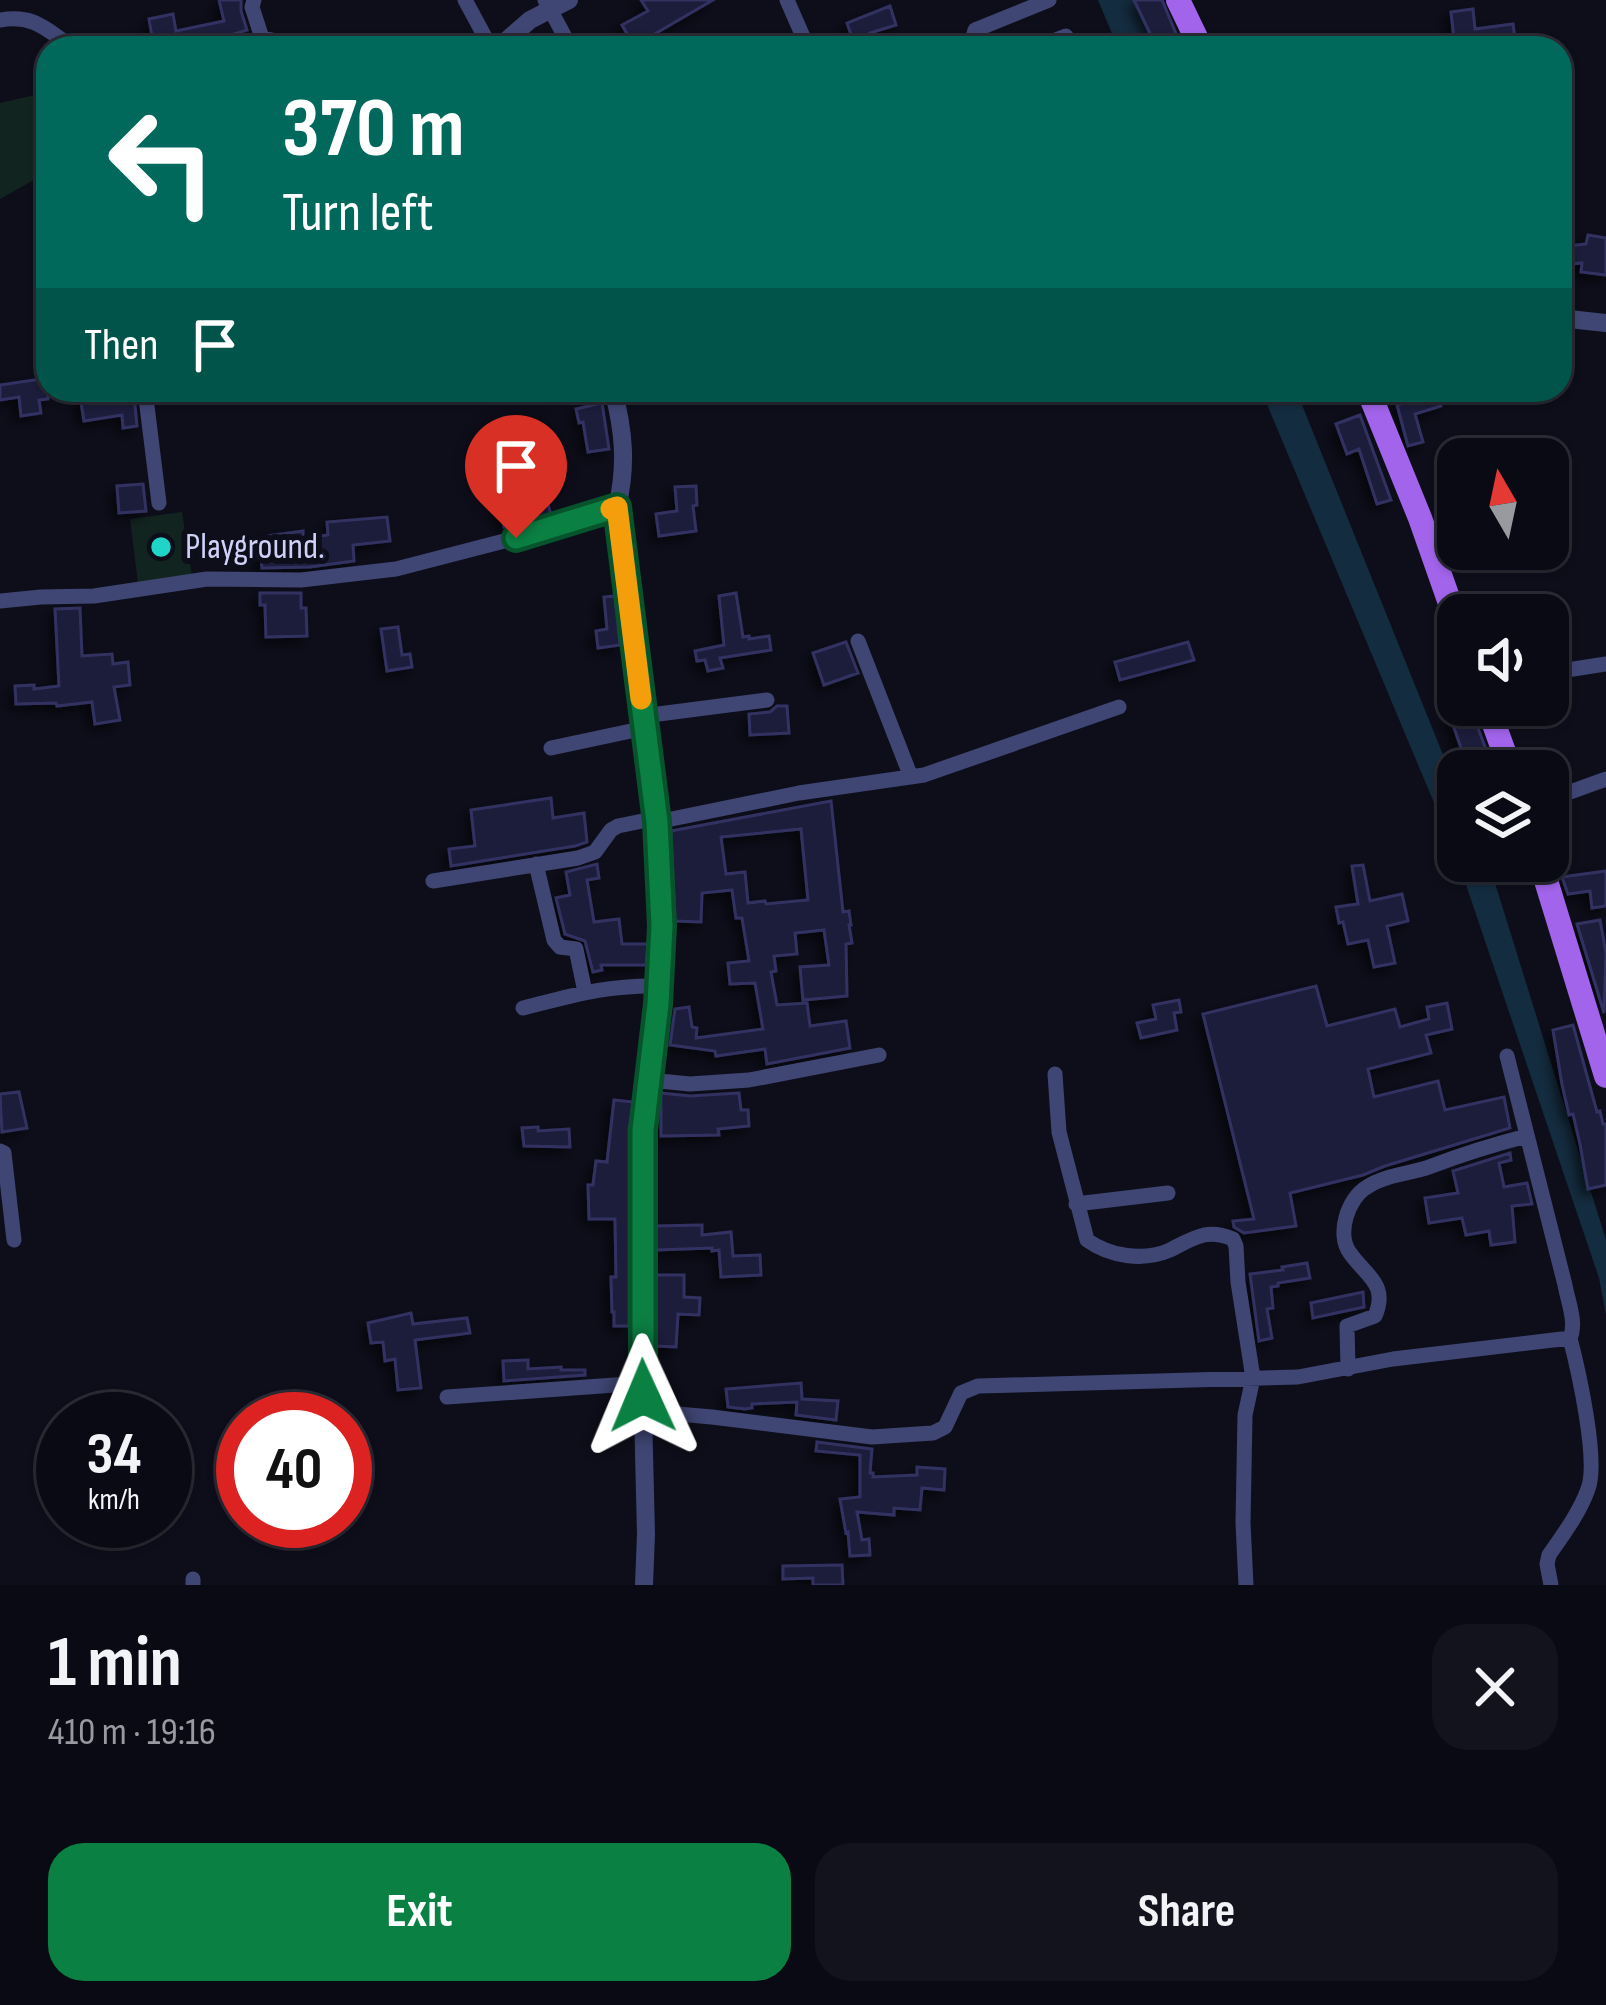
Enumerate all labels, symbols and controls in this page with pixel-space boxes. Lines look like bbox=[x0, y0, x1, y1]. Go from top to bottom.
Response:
text: 370 m bbox=[282, 79, 465, 180]
icon: left bbox=[84, 84, 240, 240]
text: Turn left bbox=[282, 181, 434, 246]
icon: arrive bbox=[182, 312, 248, 378]
text: Then bbox=[84, 318, 158, 373]
pin bbox=[465, 415, 567, 538]
icon: arrive bbox=[483, 433, 549, 499]
north arrow bbox=[1437, 438, 1569, 570]
map controls bbox=[1437, 438, 1569, 882]
place label: Playground. bbox=[185, 526, 325, 569]
marker: Playground. bbox=[148, 534, 174, 560]
button: sound bbox=[1437, 594, 1569, 726]
button: layers bbox=[1437, 750, 1569, 882]
position arrow bbox=[580, 1333, 706, 1459]
speed limit sign: 40 bbox=[216, 1392, 372, 1548]
text: 34 bbox=[87, 1419, 141, 1491]
text: km/h bbox=[88, 1482, 140, 1518]
text: 1 min bbox=[48, 1620, 182, 1707]
button: close bbox=[1432, 1624, 1558, 1750]
text: 410 m · 19:16 bbox=[48, 1709, 216, 1756]
button: Exit bbox=[48, 1843, 791, 1981]
button: Share bbox=[815, 1843, 1558, 1981]

